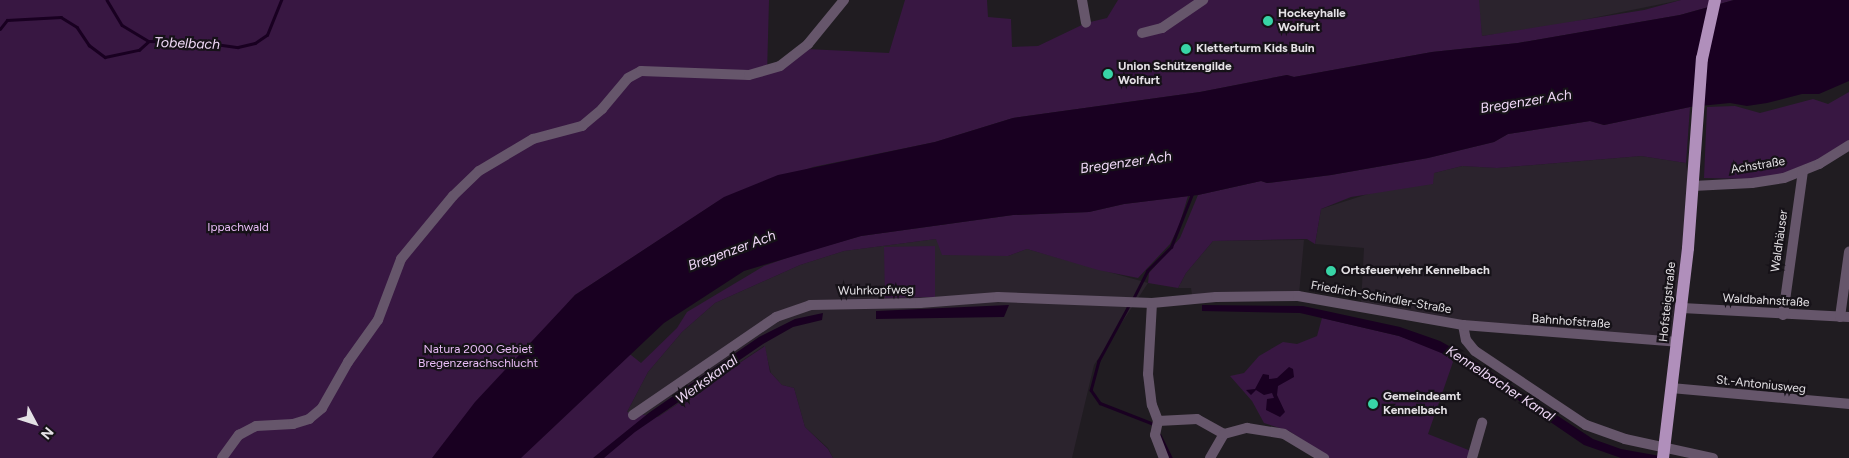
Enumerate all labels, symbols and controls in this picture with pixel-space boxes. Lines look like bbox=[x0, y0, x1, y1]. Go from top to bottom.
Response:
place label: Hockeyhalle Wolfurt bbox=[1278, 7, 1346, 35]
marker: Hockeyhalle Wolfurt bbox=[1262, 15, 1274, 27]
water label: Tobelbach bbox=[154, 34, 220, 54]
place label: Kletterturm Kids Buin bbox=[1196, 42, 1315, 56]
marker: Kletterturm Kids Buin bbox=[1180, 43, 1192, 55]
place label: Union Schützengilde Wolfurt bbox=[1118, 60, 1232, 88]
marker: Union Schützengilde Wolfurt bbox=[1102, 68, 1114, 80]
water label: Bregenzer Ach bbox=[1479, 86, 1573, 118]
water label: Bregenzer Ach bbox=[1079, 148, 1173, 178]
street label: Achstraße bbox=[1730, 155, 1786, 177]
street label: Waldhäuser bbox=[1769, 209, 1791, 273]
park label: Ippachwald bbox=[207, 221, 269, 235]
water label: Bregenzer Ach bbox=[686, 227, 778, 275]
street label: Hofsteigstraße bbox=[1657, 261, 1679, 343]
place label: Ortsfeuerwehr Kennelbach bbox=[1341, 264, 1490, 278]
marker: Ortsfeuerwehr Kennelbach bbox=[1325, 265, 1337, 277]
street label: Friedrich-Schindler-Straße bbox=[1310, 279, 1452, 317]
street label: Wuhrkopfweg bbox=[838, 283, 914, 299]
street label: Waldbahnstraße bbox=[1722, 292, 1810, 310]
street label: Bahnhofstraße bbox=[1531, 312, 1611, 332]
park label: Natura 2000 Gebiet Bregenzerachschlucht bbox=[418, 343, 538, 371]
water label: Kennelbacher Kanal bbox=[1443, 343, 1557, 425]
water label: Werkskanal bbox=[673, 352, 741, 408]
street label: St.-Antoniusweg bbox=[1715, 373, 1807, 397]
place label: Gemeindeamt Kennelbach bbox=[1383, 390, 1461, 418]
north arrow bbox=[10, 398, 60, 448]
marker: Gemeindeamt Kennelbach bbox=[1367, 398, 1379, 410]
text: N bbox=[37, 423, 57, 443]

